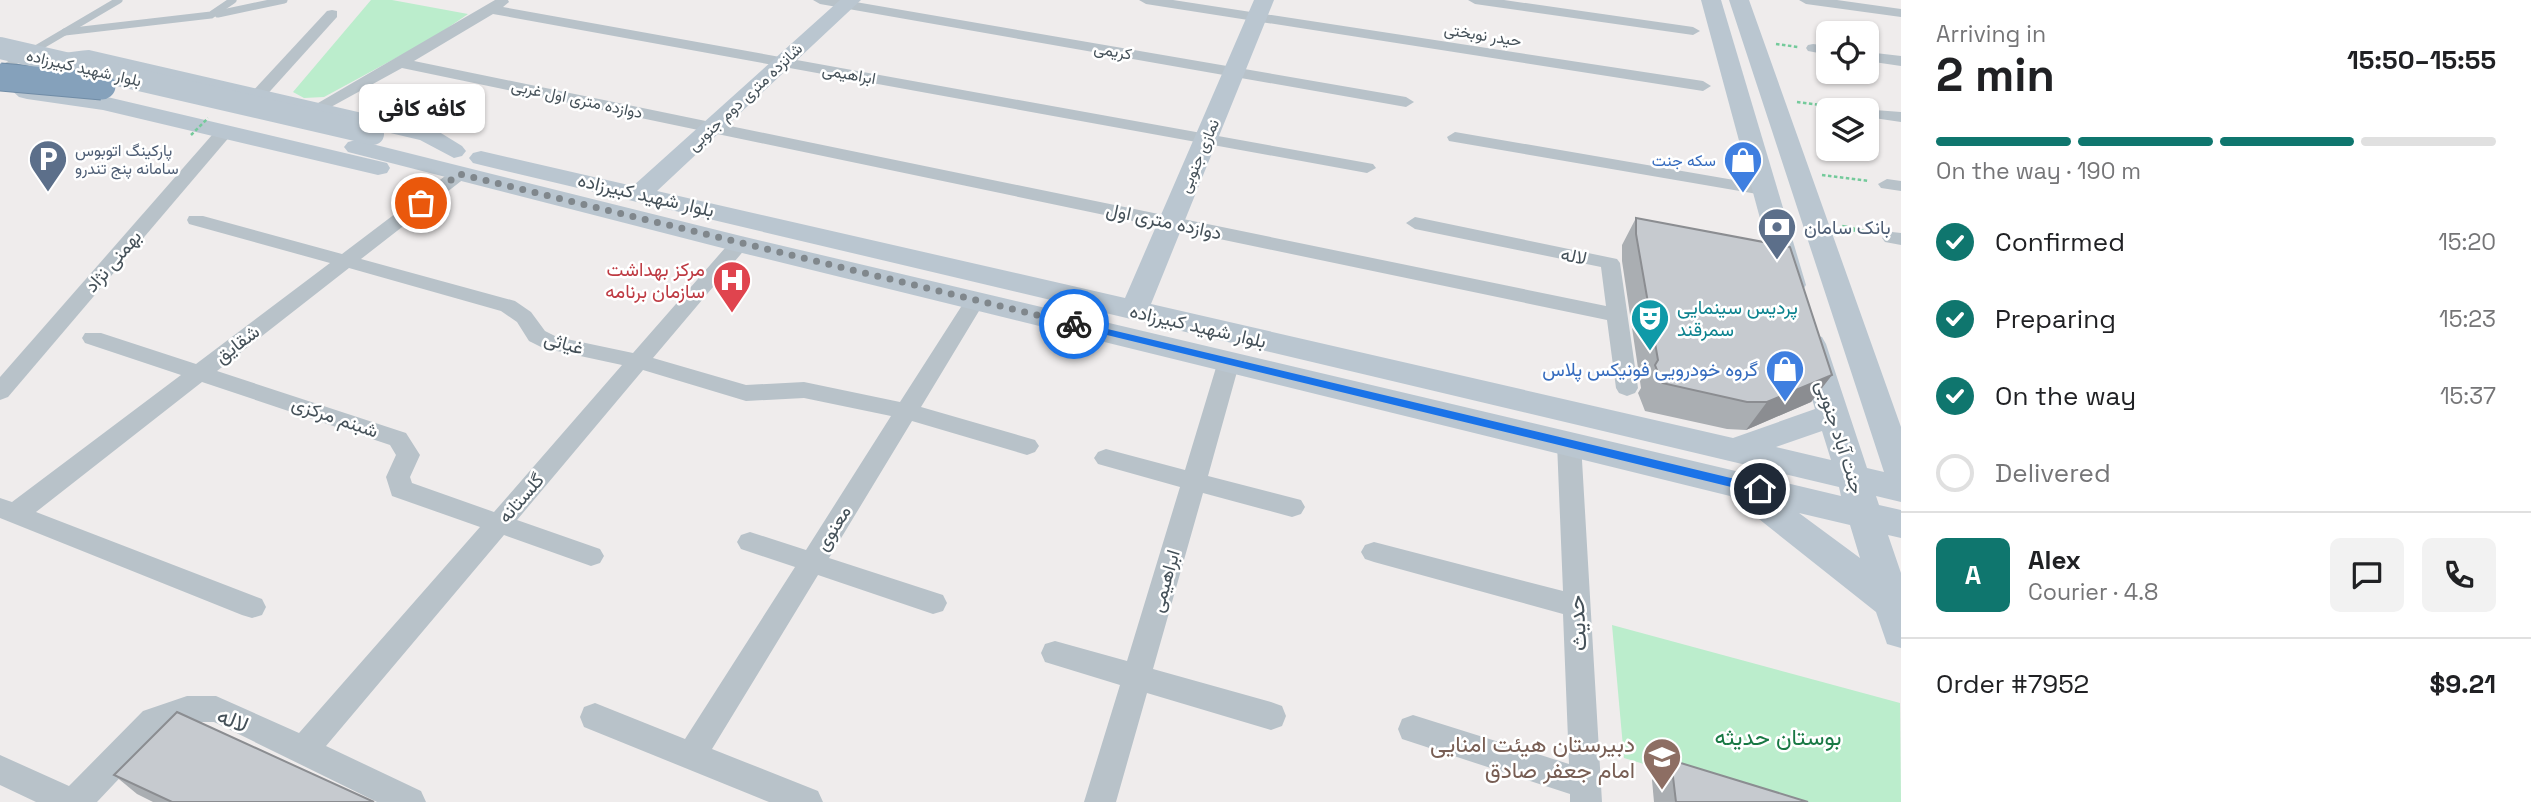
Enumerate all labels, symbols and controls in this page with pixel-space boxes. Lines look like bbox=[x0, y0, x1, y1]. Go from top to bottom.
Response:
street label: حیدر نوبختی bbox=[1443, 19, 1523, 52]
text: Arriving in bbox=[1936, 19, 2046, 49]
map controls bbox=[1816, 21, 1879, 161]
button: locate bbox=[1816, 21, 1879, 84]
street label: کریمی bbox=[1092, 37, 1134, 65]
street label: شانزده متری دوم جنوبی bbox=[683, 38, 807, 156]
text: 15:50–15:55 bbox=[2347, 43, 2496, 77]
street label: بلوار شهید کبیرزاده bbox=[24, 45, 144, 91]
text: 2 min bbox=[1936, 46, 2055, 104]
street label: ابراهیمی bbox=[821, 59, 877, 89]
street label: دوازده متری اول غربی bbox=[509, 75, 645, 123]
callout: کافه کافی bbox=[358, 84, 484, 133]
text: کافه کافی bbox=[378, 93, 466, 123]
button: layers bbox=[1816, 98, 1879, 161]
street label: نمازی جنوبی bbox=[1174, 116, 1224, 196]
parking icon: پارکینگ اتوبوس سامانه پنج تندرو bbox=[27, 138, 69, 193]
shop icon: سکه جنت bbox=[1722, 139, 1764, 194]
place label: پارکینگ اتوبوس سامانه پنج تندرو bbox=[75, 140, 179, 180]
place label: سکه جنت bbox=[1652, 150, 1716, 171]
text: On the way · 190 m bbox=[1936, 156, 2141, 186]
street label: بلوار شهید کبیرزاده bbox=[575, 167, 717, 223]
pin bbox=[391, 173, 451, 233]
icon: bag bbox=[402, 184, 440, 222]
street label: دوازده متری اول bbox=[1104, 197, 1224, 245]
bank icon: بانک سامان bbox=[1756, 206, 1798, 261]
place label: بانک سامان bbox=[1804, 215, 1891, 240]
icon: check bbox=[1936, 223, 1974, 261]
street label: بهمنی نژاد bbox=[79, 224, 147, 298]
text: Confirmed bbox=[1995, 225, 2125, 259]
text: 15:20 bbox=[2438, 227, 2496, 257]
street label: لاله bbox=[1559, 241, 1589, 271]
place label: مرکز بهداشت سازمان برنامه bbox=[605, 257, 705, 304]
hospital icon: مرکز بهداشت سازمان برنامه bbox=[711, 259, 753, 314]
courier bbox=[1039, 289, 1109, 359]
place label: پردیس سینمایی سمرقند bbox=[1677, 295, 1798, 342]
theatre icon: پردیس سینمایی سمرقند bbox=[1629, 297, 1671, 352]
street label: بلوار شهید کبیرزاده bbox=[1127, 298, 1269, 354]
icon: check bbox=[1936, 300, 1974, 338]
text: Preparing bbox=[1995, 302, 2116, 336]
text: 15:23 bbox=[2439, 304, 2496, 334]
icon: bike bbox=[1055, 305, 1093, 343]
street label: شقایق bbox=[210, 319, 264, 369]
street label: غیاثی bbox=[541, 325, 587, 361]
shop icon: گروه خودرویی فونیکس پلاس bbox=[1764, 348, 1806, 403]
place label: گروه خودرویی فونیکس پلاس bbox=[1542, 357, 1758, 383]
street label: جنت آباد جنوبی bbox=[1810, 377, 1870, 497]
icon: check bbox=[1936, 377, 1974, 415]
text: On the way bbox=[1995, 379, 2136, 413]
text: 15:37 bbox=[2440, 381, 2496, 411]
street label: شبنم مرکزی bbox=[288, 391, 382, 443]
text: Delivered bbox=[1995, 456, 2111, 490]
pin bbox=[1730, 459, 1790, 519]
street label: گلستانه bbox=[493, 468, 549, 528]
icon: home bbox=[1741, 470, 1779, 508]
street label: معنوی bbox=[809, 500, 857, 556]
button: chat bbox=[2330, 538, 2404, 612]
button: phone bbox=[2422, 538, 2496, 612]
text: Alex bbox=[2028, 543, 2081, 577]
street label: ابراهیمی bbox=[1144, 547, 1186, 615]
text: A bbox=[1965, 558, 1981, 592]
text: Courier · 4.8 bbox=[2028, 577, 2158, 607]
street label: حدیث bbox=[1561, 594, 1593, 652]
text: Order #7952 bbox=[1936, 667, 2089, 701]
text: $9.21 bbox=[2429, 667, 2496, 701]
street label: لاله bbox=[213, 700, 253, 740]
park label: بوستان حدیثه bbox=[1715, 722, 1841, 752]
place label: دبیرستان هیئت امنایی امام جعفر صادق bbox=[1430, 729, 1635, 785]
school or university icon: دبیرستان هیئت امنایی امام جعفر صادق bbox=[1641, 736, 1683, 791]

